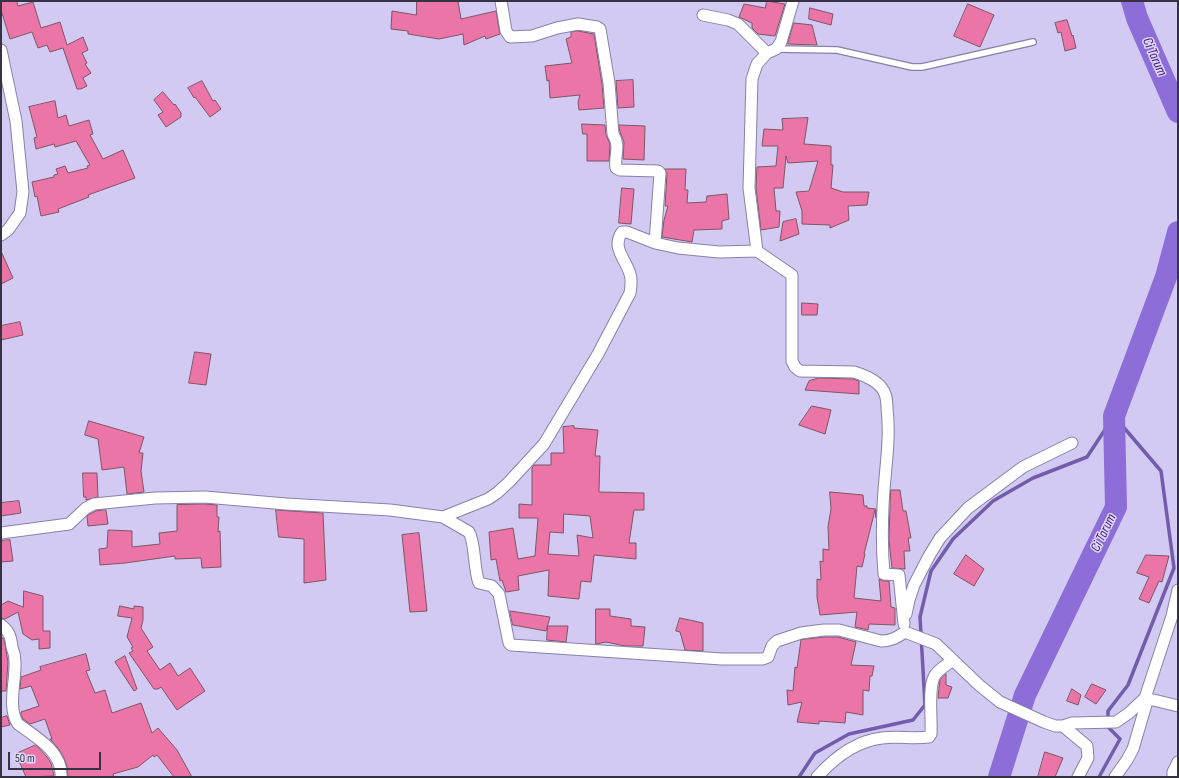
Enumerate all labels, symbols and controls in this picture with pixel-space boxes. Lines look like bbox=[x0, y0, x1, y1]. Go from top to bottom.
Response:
water label: Ci Tarum bbox=[1138, 35, 1170, 79]
water label: Ci Tarum bbox=[1088, 511, 1120, 555]
scale bar bbox=[10, 744, 103, 770]
text: 50 m bbox=[15, 751, 35, 766]

